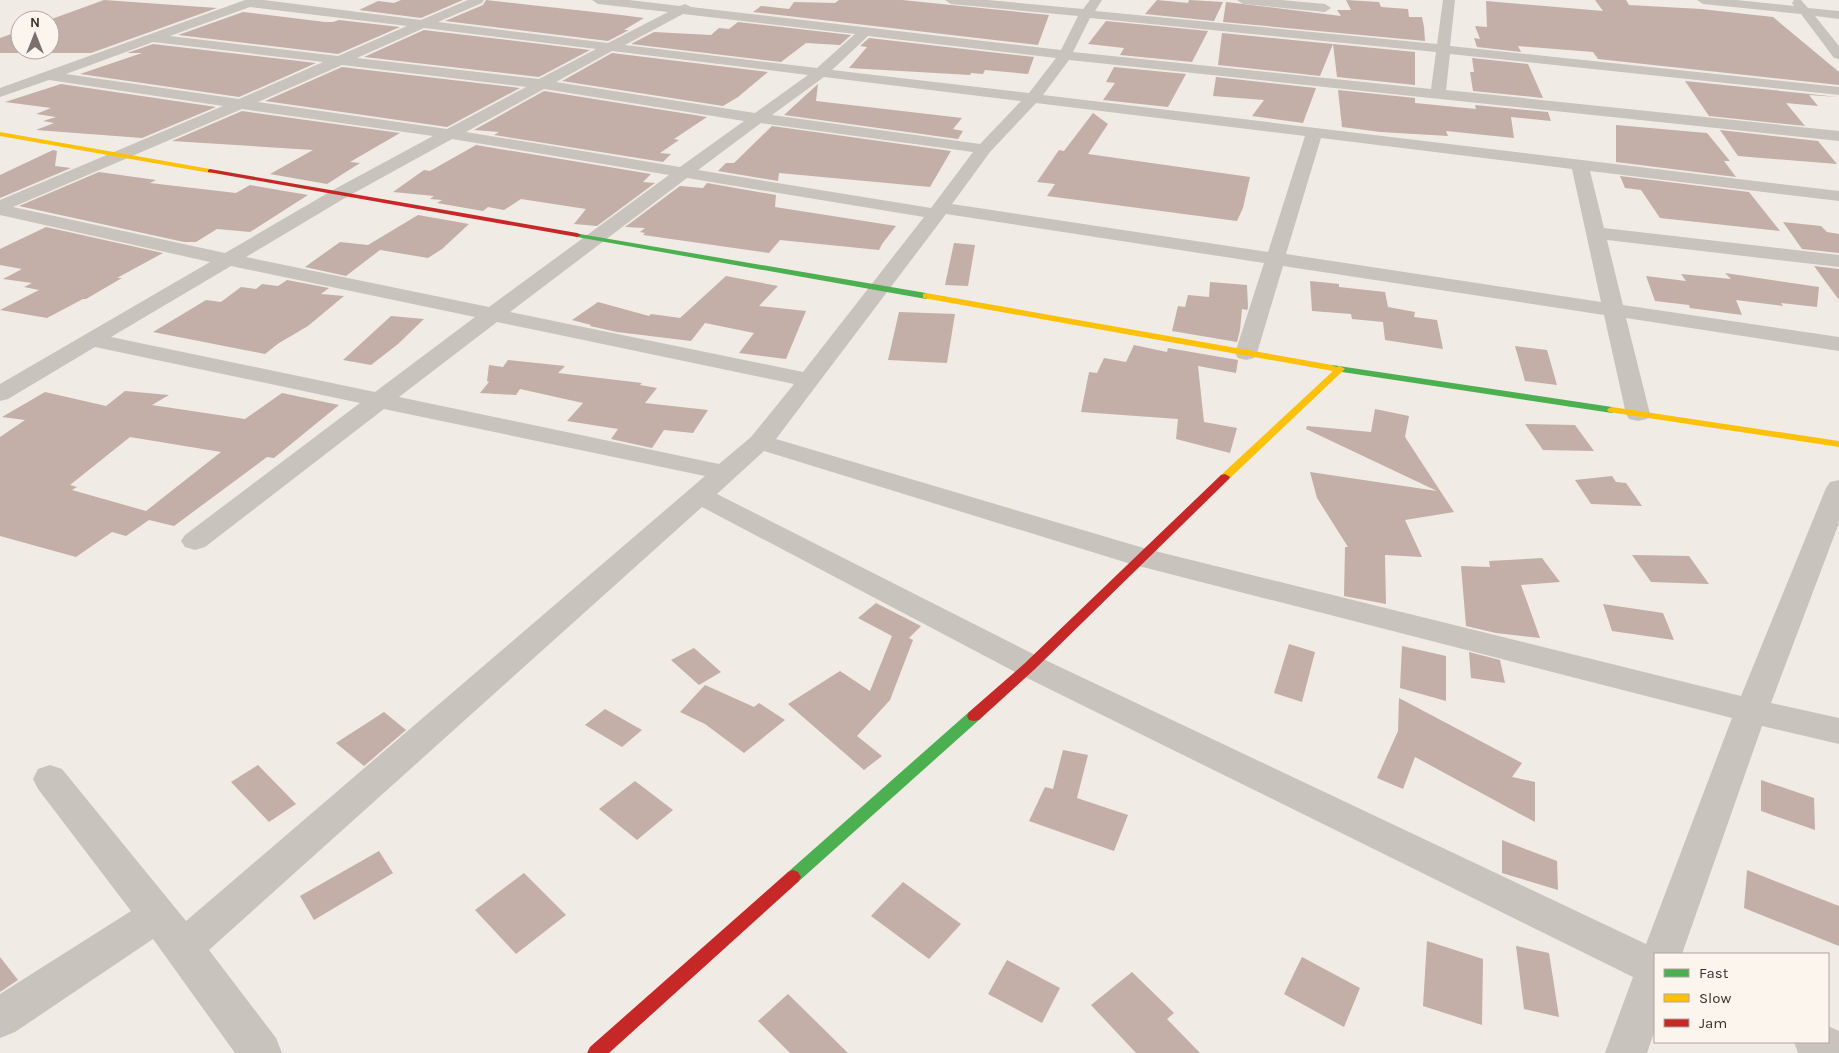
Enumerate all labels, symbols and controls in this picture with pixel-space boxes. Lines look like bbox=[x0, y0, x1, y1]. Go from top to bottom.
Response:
north arrow bbox=[10, 10, 60, 60]
text: N bbox=[30, 14, 40, 31]
legend bbox=[1654, 953, 1829, 1043]
text: Fast bbox=[1699, 964, 1729, 982]
text: Slow bbox=[1699, 989, 1731, 1007]
text: Jam bbox=[1699, 1014, 1727, 1032]

